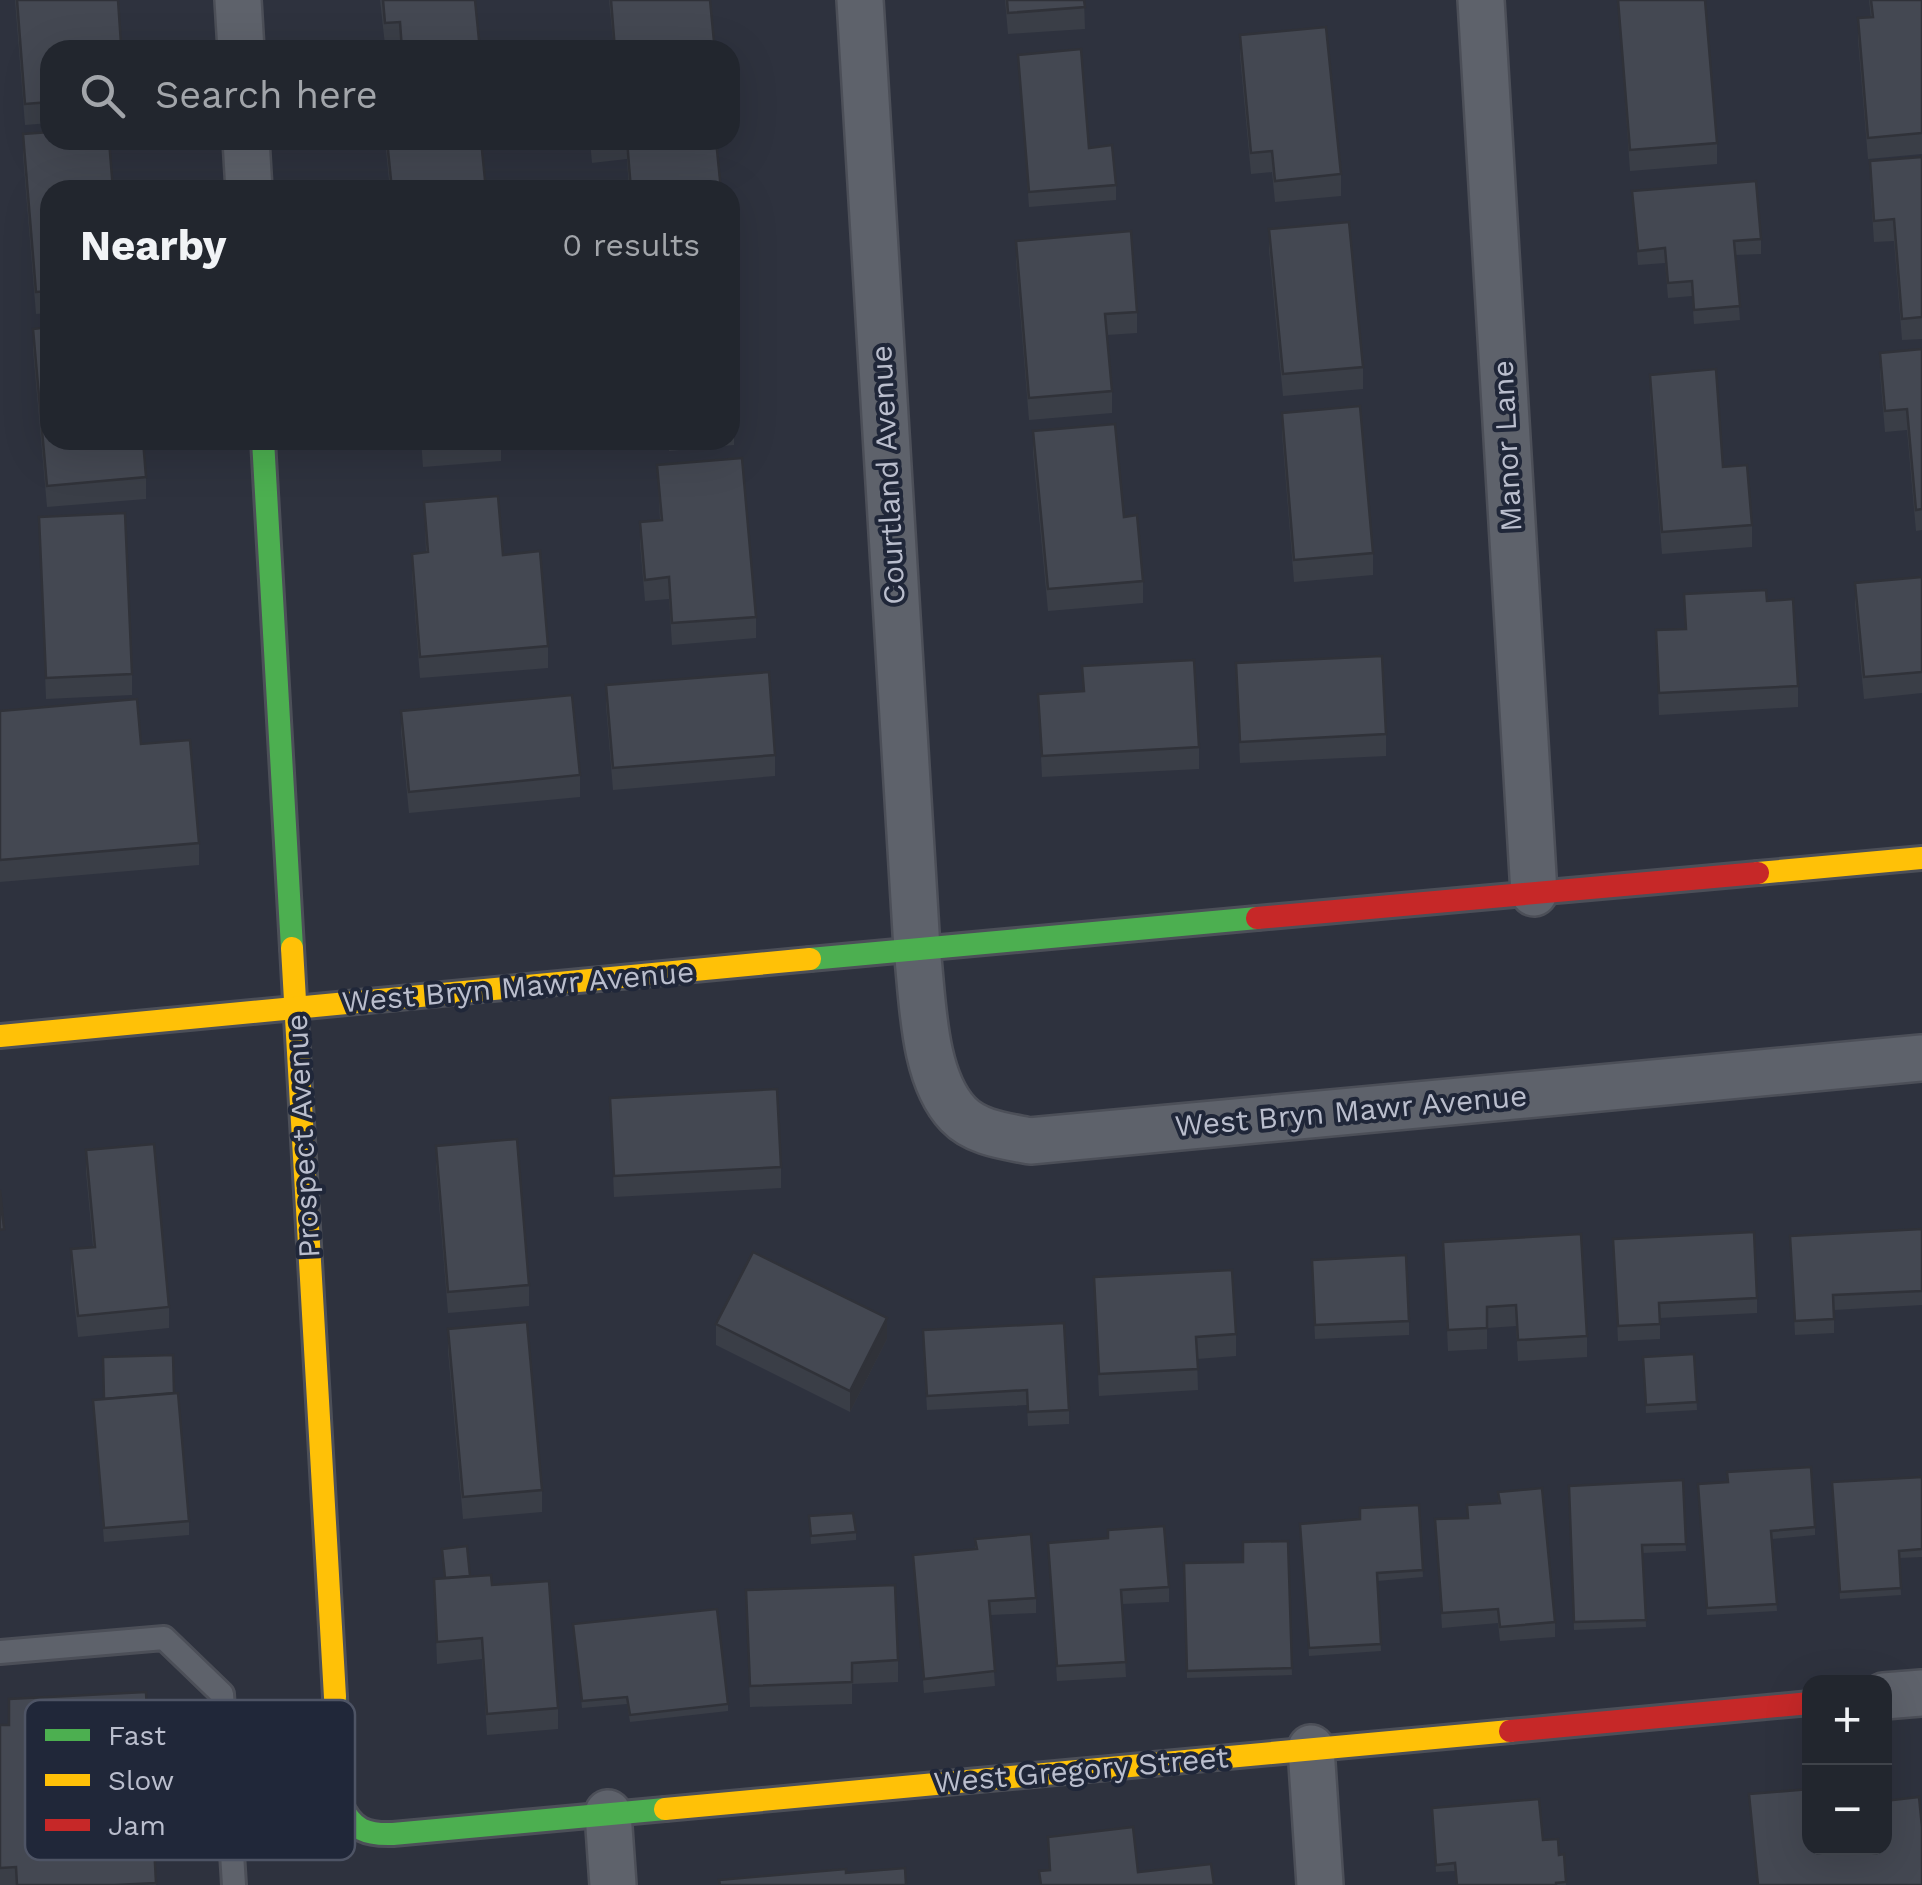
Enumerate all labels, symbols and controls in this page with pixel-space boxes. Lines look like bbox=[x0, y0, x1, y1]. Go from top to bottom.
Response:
search box bbox=[40, 40, 740, 150]
icon: search bbox=[75, 68, 130, 123]
text: Search here bbox=[155, 73, 378, 117]
text: Nearby bbox=[80, 221, 227, 270]
text: 0 results bbox=[562, 226, 700, 264]
street label: Courtland Avenue bbox=[863, 344, 912, 606]
street label: Manor Lane bbox=[1485, 359, 1528, 533]
street label: West Bryn Mawr Avenue bbox=[340, 954, 696, 1019]
street label: Prospect Avenue bbox=[279, 1013, 326, 1259]
street label: West Bryn Mawr Avenue bbox=[1173, 1078, 1529, 1143]
map controls bbox=[1802, 1675, 1892, 1855]
button: + bbox=[1802, 1675, 1892, 1765]
legend bbox=[25, 1700, 355, 1860]
text: Fast bbox=[108, 1719, 166, 1752]
street label: West Gregory Street bbox=[932, 1739, 1230, 1800]
text: Slow bbox=[108, 1764, 174, 1797]
button: − bbox=[1802, 1765, 1892, 1855]
text: Jam bbox=[108, 1809, 166, 1842]

